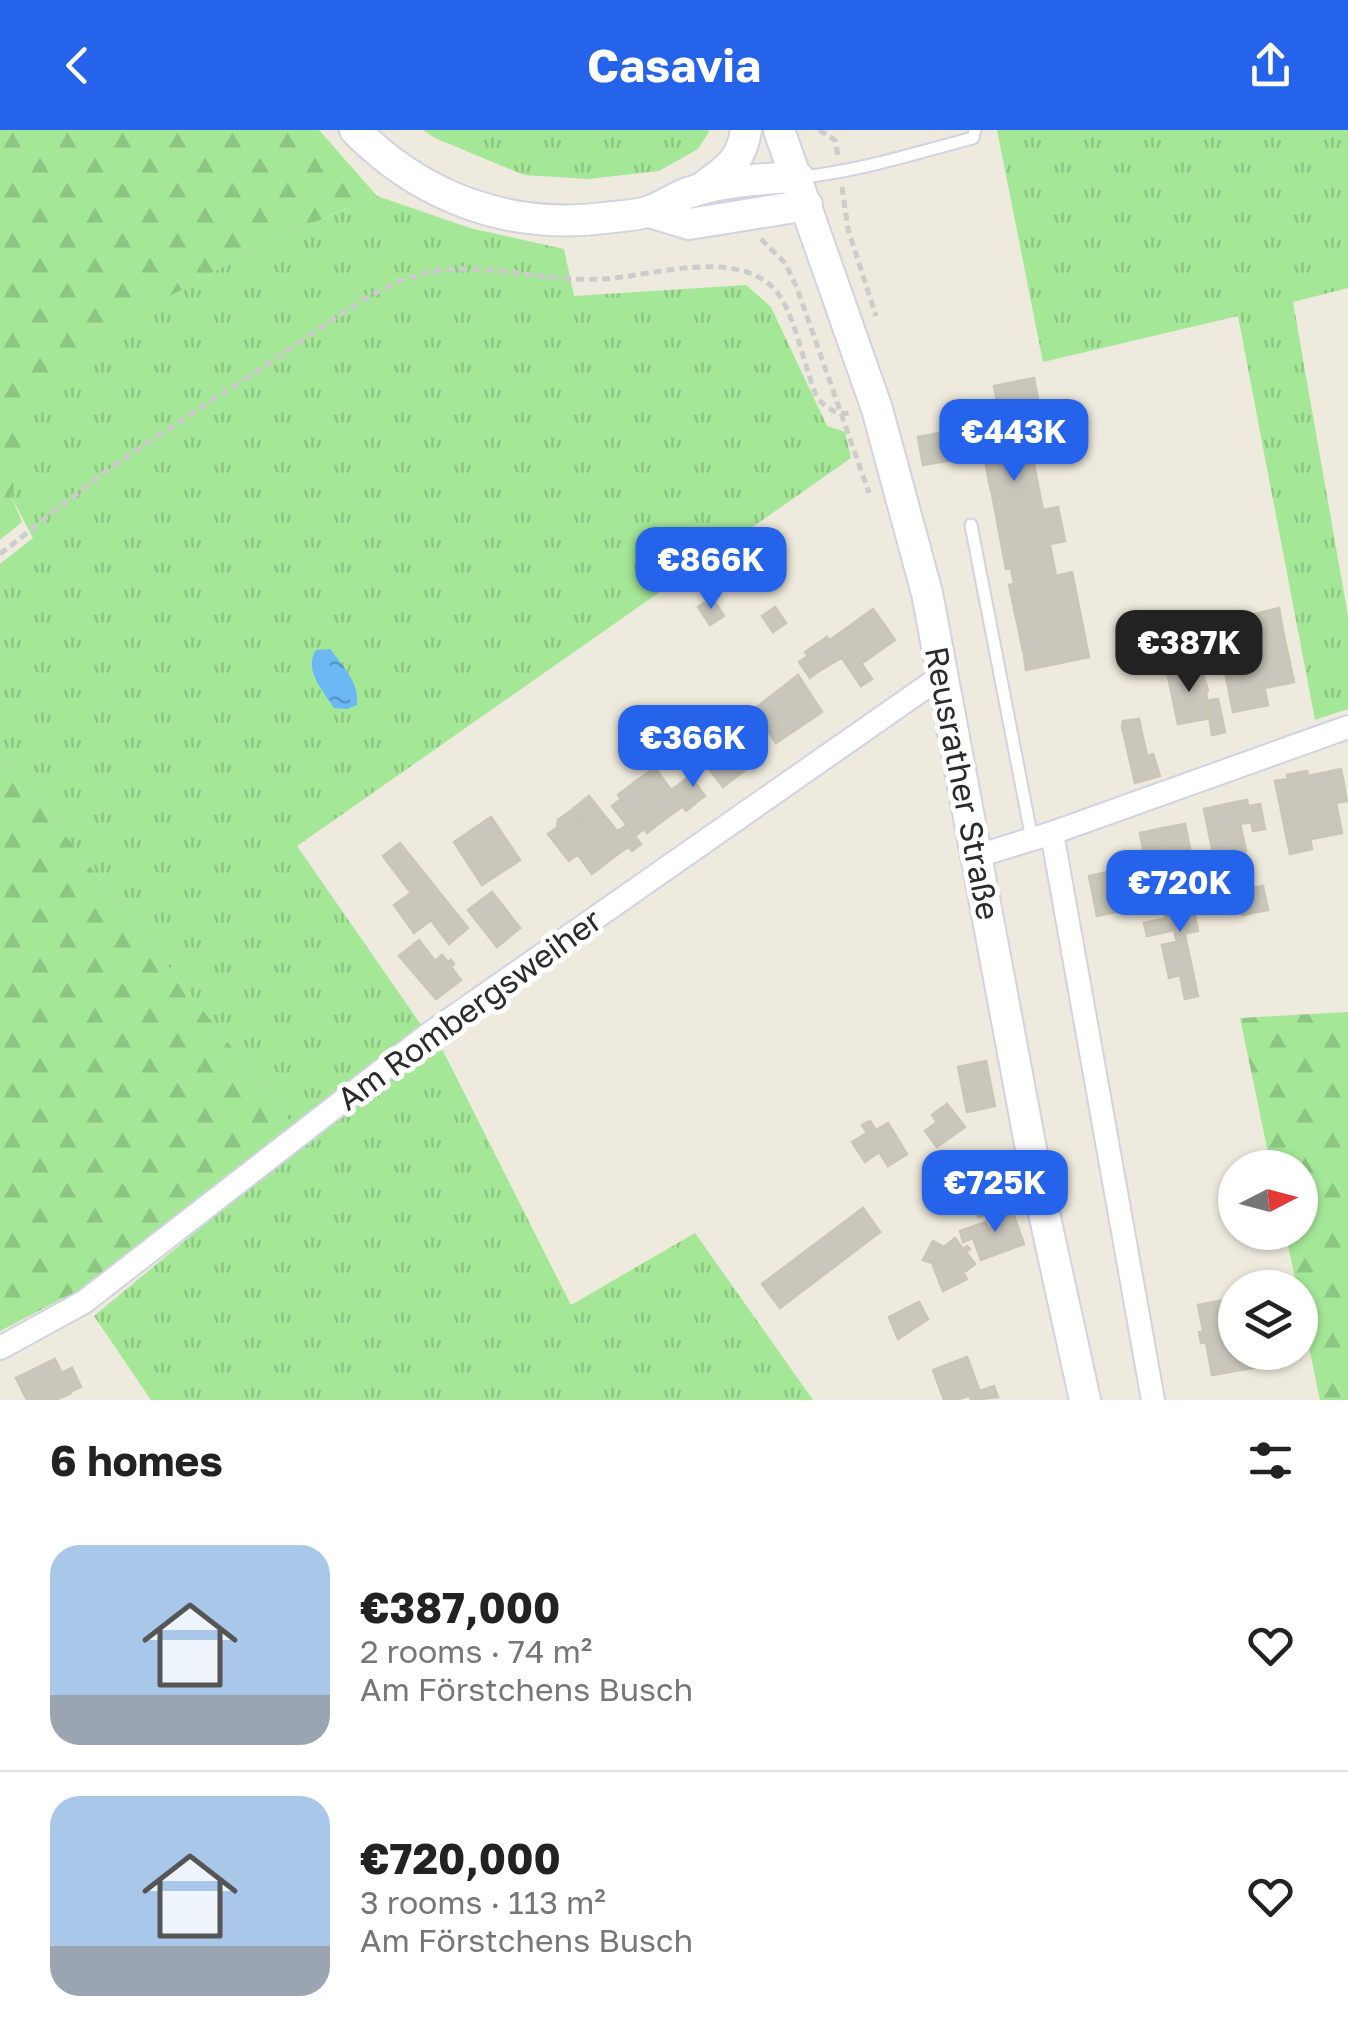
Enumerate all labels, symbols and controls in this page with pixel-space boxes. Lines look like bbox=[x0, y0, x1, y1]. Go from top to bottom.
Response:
icon: back bbox=[50, 38, 105, 93]
text: Casavia bbox=[587, 38, 761, 92]
icon: share bbox=[1243, 38, 1298, 93]
pin: €443K bbox=[944, 399, 1084, 484]
text: €443K bbox=[961, 412, 1067, 450]
pin: €866K bbox=[641, 527, 781, 612]
text: €866K bbox=[658, 540, 764, 578]
pin: €387K bbox=[1119, 610, 1259, 695]
text: €387K bbox=[1137, 623, 1241, 661]
street label: Reusrather Straße bbox=[918, 643, 1008, 923]
pin: €366K bbox=[623, 705, 763, 790]
text: €366K bbox=[640, 718, 746, 756]
pin: €720K bbox=[1110, 850, 1250, 935]
text: €720K bbox=[1128, 863, 1232, 901]
street label: Am Rombergsweiher bbox=[330, 900, 608, 1118]
pin: €725K bbox=[925, 1150, 1065, 1235]
north arrow bbox=[1218, 1150, 1318, 1250]
map controls bbox=[1218, 1150, 1318, 1370]
text: €725K bbox=[944, 1163, 1046, 1201]
button: layers bbox=[1218, 1270, 1318, 1370]
icon: filters bbox=[1243, 1433, 1298, 1488]
text: 6 homes bbox=[50, 1435, 223, 1485]
text: €387,000 bbox=[360, 1582, 560, 1632]
icon: home bbox=[130, 1585, 250, 1705]
icon: heart bbox=[1243, 1618, 1298, 1673]
text: 2 rooms · 74 m² bbox=[360, 1632, 592, 1670]
text: Am Förstchens Busch bbox=[360, 1670, 693, 1708]
text: €720,000 bbox=[360, 1833, 561, 1883]
icon: home bbox=[130, 1836, 250, 1956]
icon: heart bbox=[1243, 1869, 1298, 1924]
text: 3 rooms · 113 m² bbox=[360, 1883, 606, 1921]
text: Am Förstchens Busch bbox=[360, 1921, 693, 1959]

